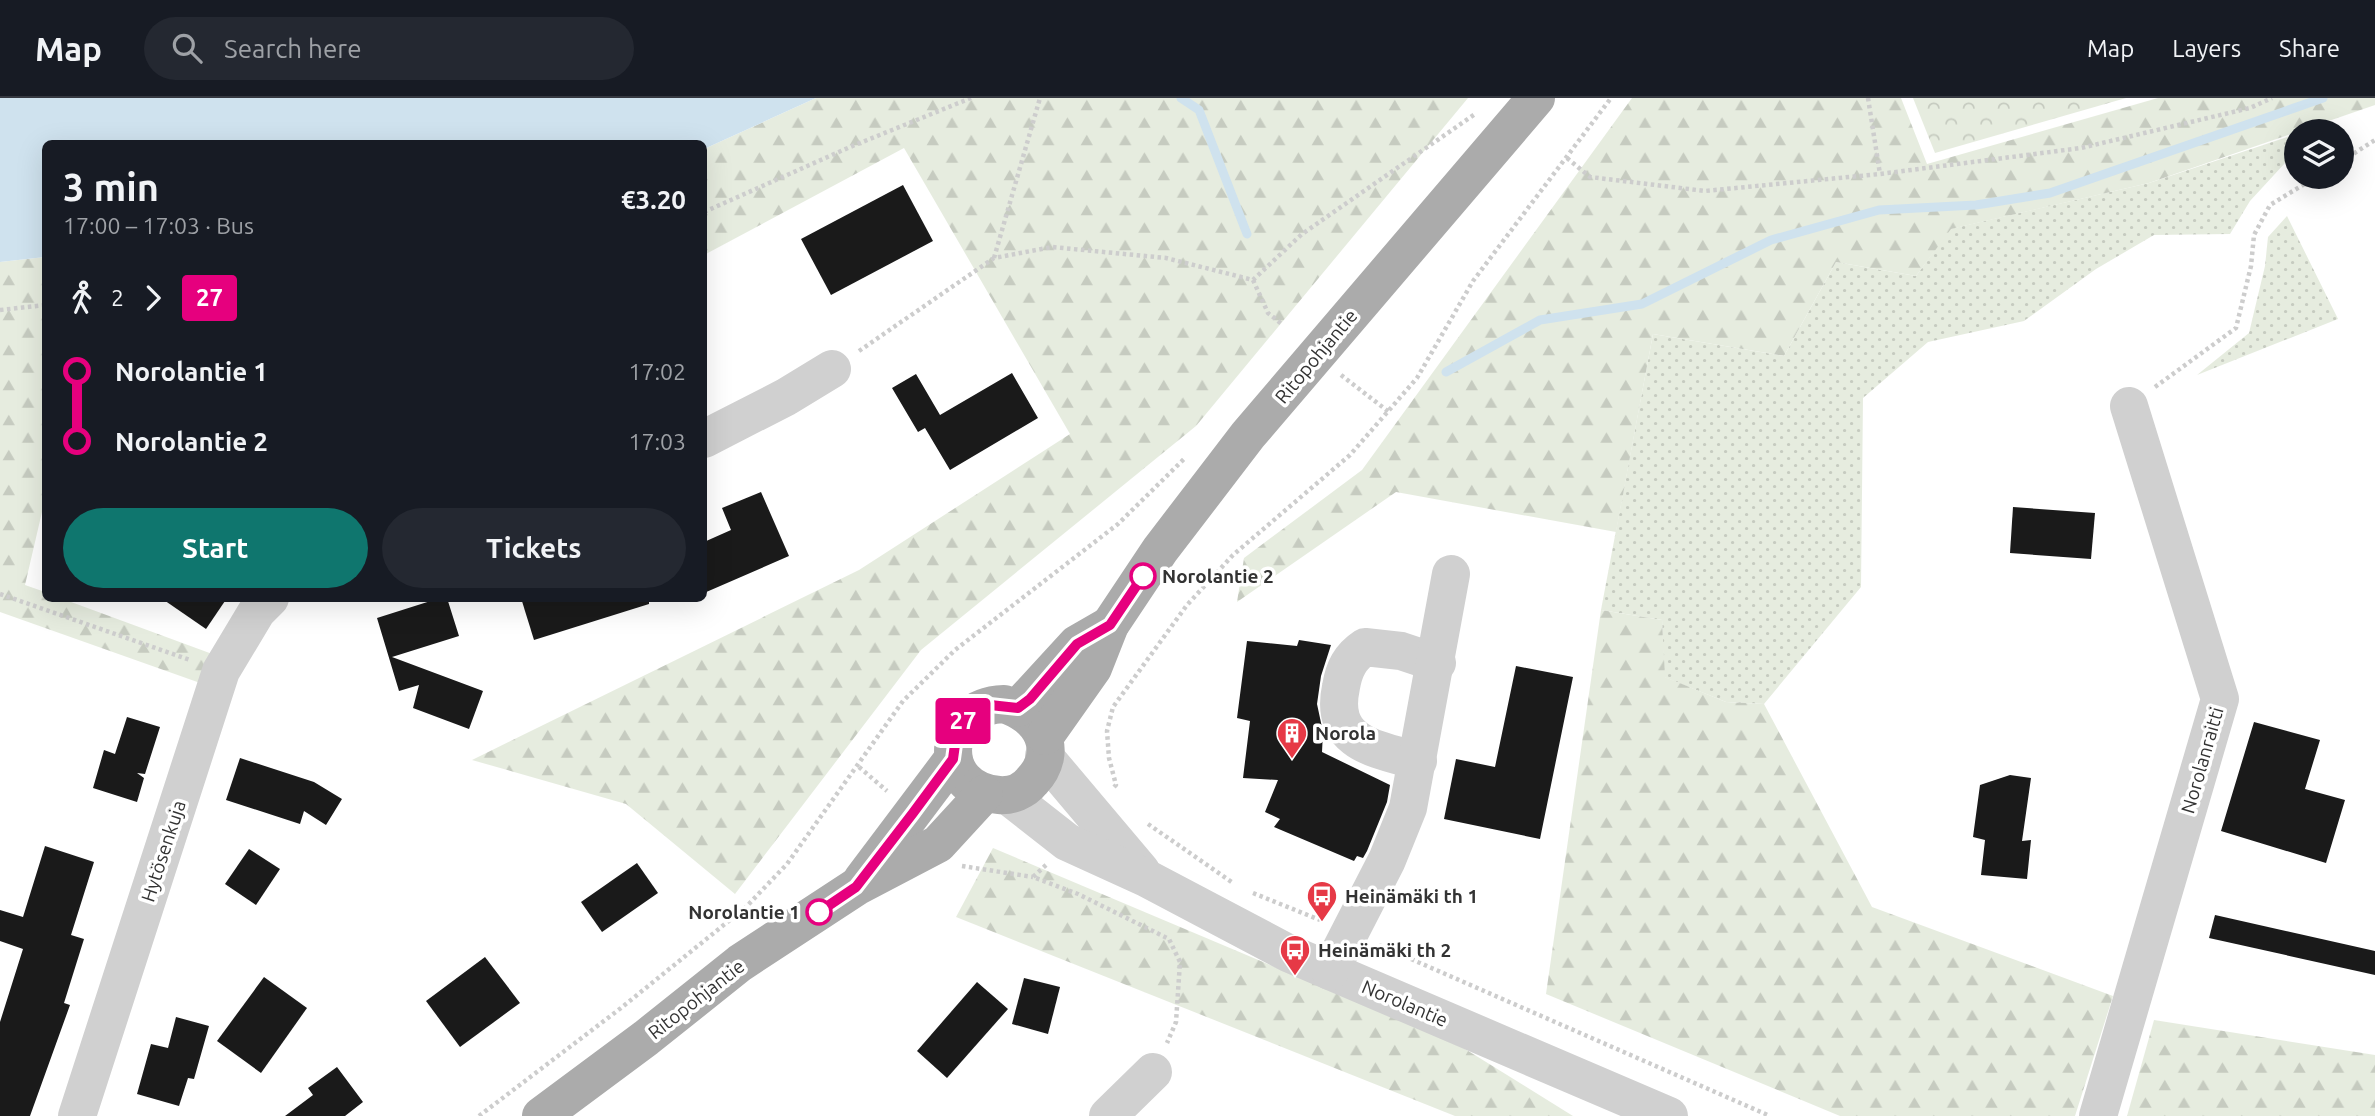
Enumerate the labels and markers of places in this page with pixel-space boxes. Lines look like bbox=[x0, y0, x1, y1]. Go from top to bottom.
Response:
marker: Norolantie 2 bbox=[1130, 563, 1156, 589]
place label: Norolantie 2 bbox=[1162, 565, 1274, 587]
building icon: Norola bbox=[1275, 716, 1309, 760]
place label: Norola bbox=[1315, 722, 1376, 744]
bus stop icon: Heinämäki th 1 bbox=[1305, 879, 1339, 923]
place label: Heinämäki th 1 bbox=[1345, 885, 1478, 907]
marker: Norolantie 1 bbox=[806, 899, 832, 925]
place label: Norolantie 1 bbox=[688, 901, 800, 923]
bus stop icon: Heinämäki th 2 bbox=[1278, 933, 1312, 977]
place label: Heinämäki th 2 bbox=[1318, 939, 1451, 961]

